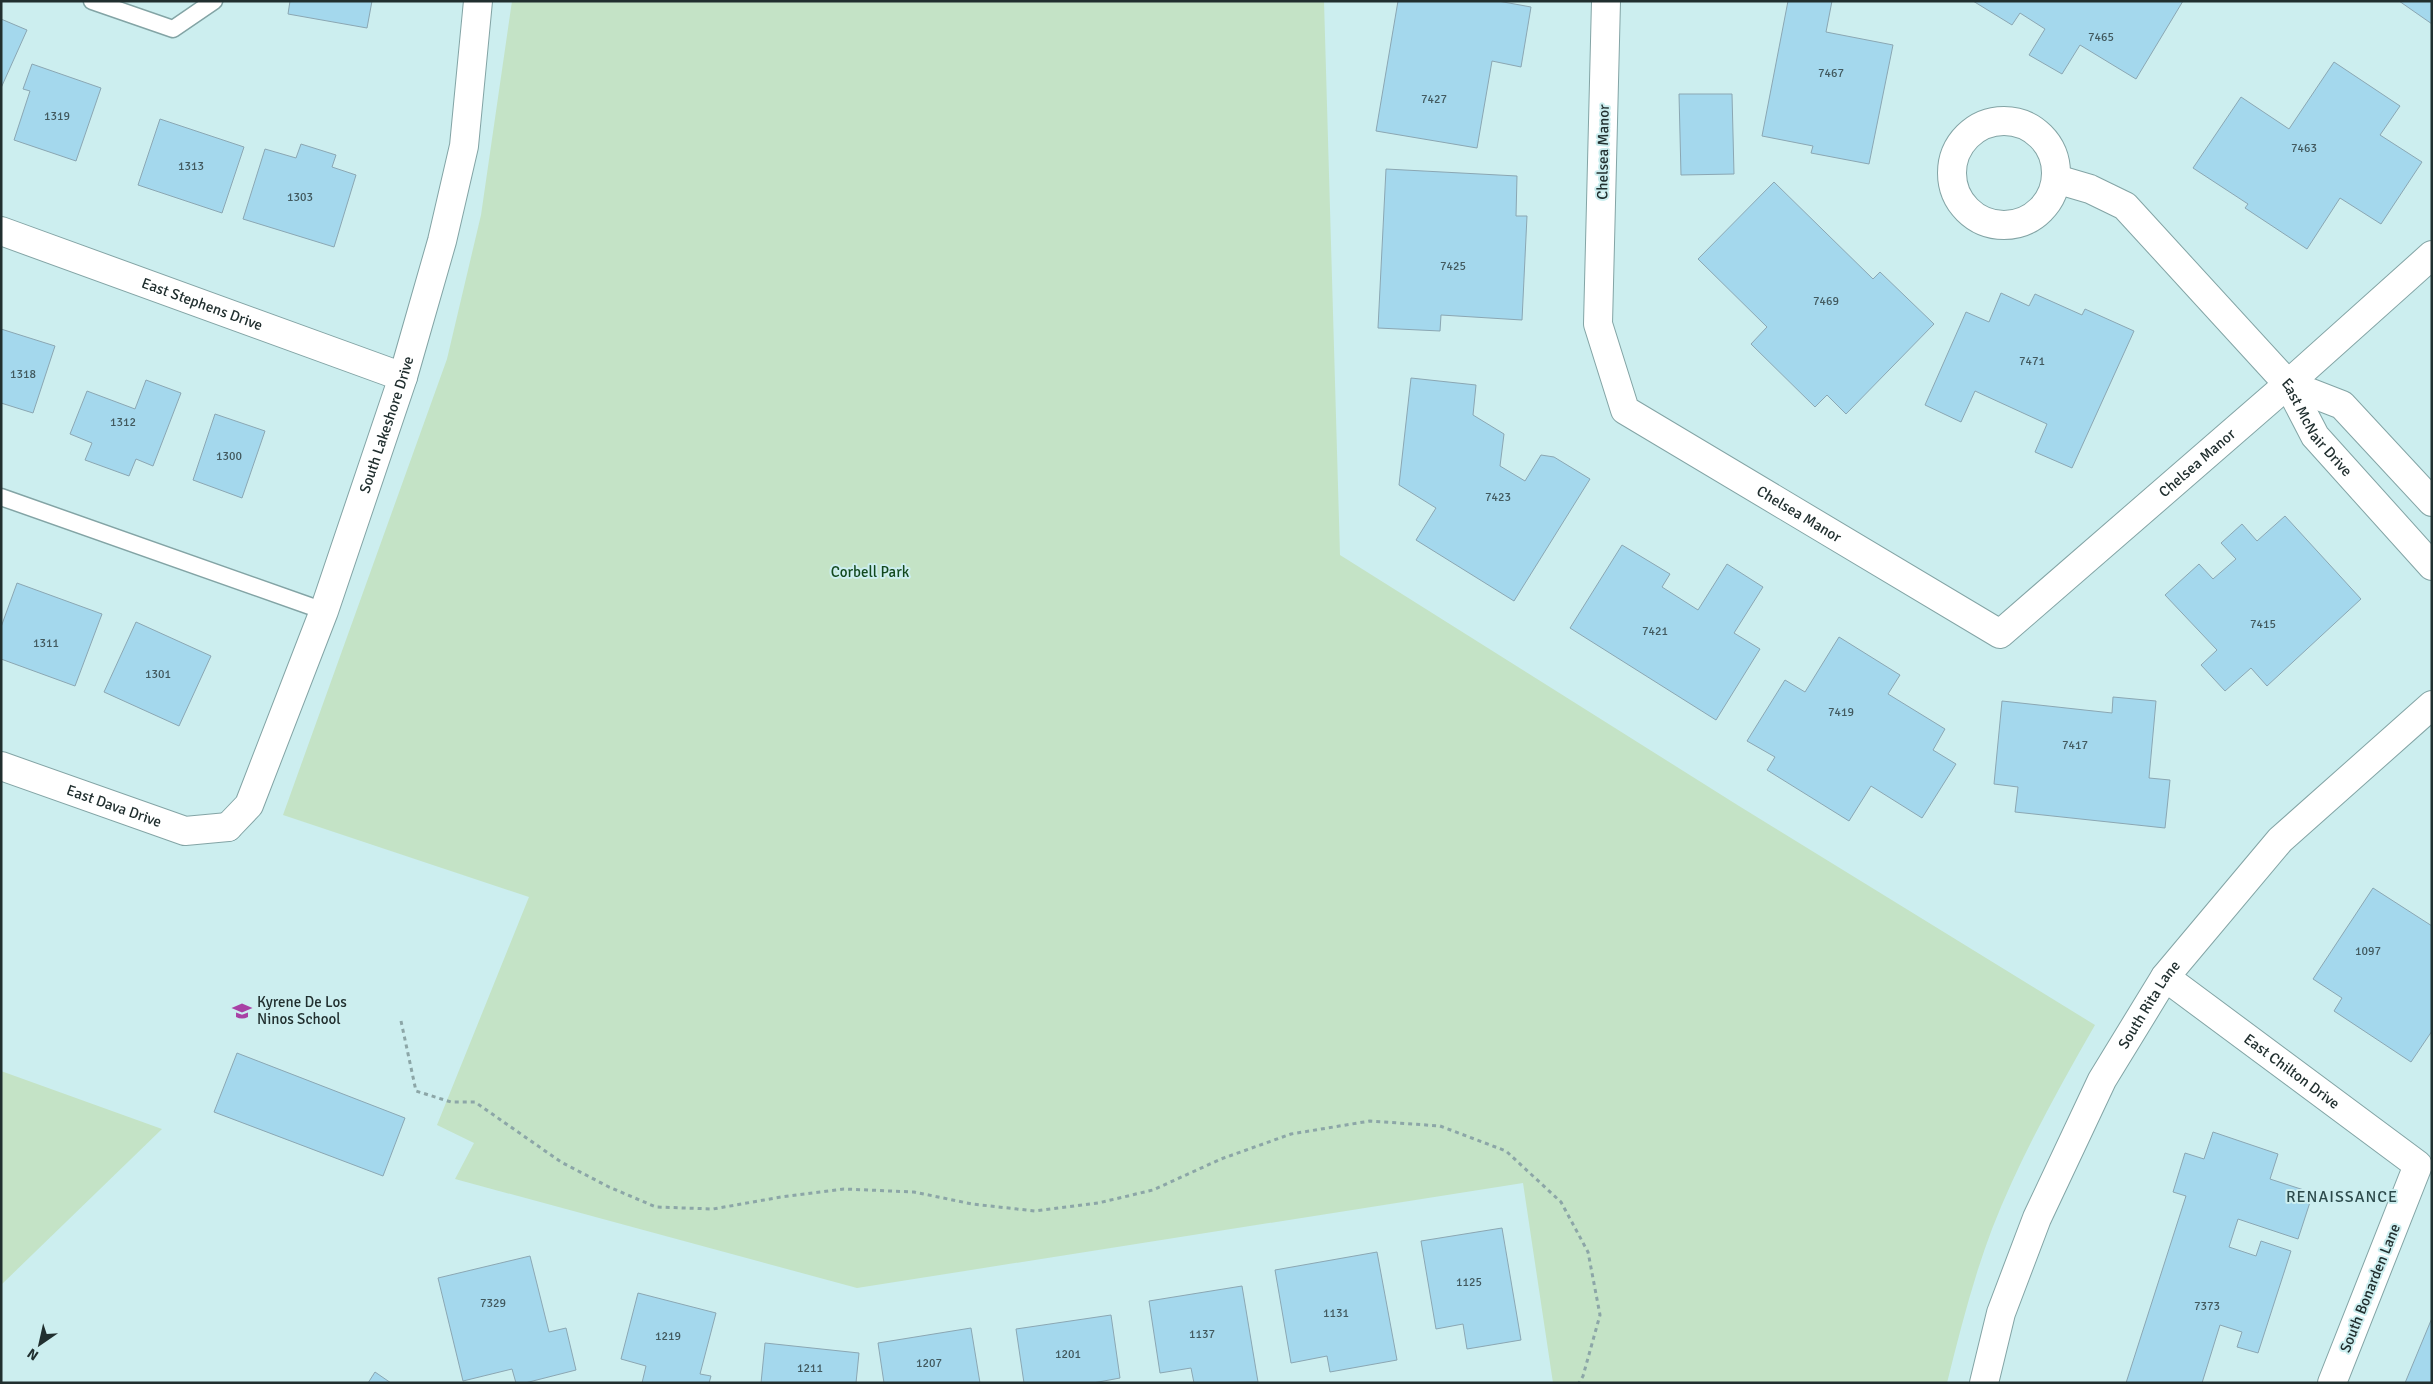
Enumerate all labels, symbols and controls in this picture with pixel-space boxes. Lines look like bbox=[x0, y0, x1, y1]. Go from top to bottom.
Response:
house number: 7465 bbox=[2088, 30, 2114, 45]
house number: 7467 bbox=[1818, 66, 1844, 81]
house number: 7427 bbox=[1421, 92, 1447, 107]
street label: Chelsea Manor bbox=[1593, 104, 1613, 200]
house number: 1319 bbox=[44, 109, 70, 124]
house number: 7463 bbox=[2291, 141, 2317, 156]
house number: 1313 bbox=[178, 159, 204, 174]
house number: 1303 bbox=[287, 190, 313, 205]
house number: 7425 bbox=[1440, 259, 1466, 274]
street label: East Stephens Drive bbox=[139, 274, 265, 334]
house number: 7469 bbox=[1813, 294, 1839, 309]
street label: South Lakeshore Drive bbox=[355, 354, 418, 496]
house number: 7471 bbox=[2019, 354, 2045, 369]
house number: 1318 bbox=[10, 367, 36, 382]
street label: East McNair Drive bbox=[2278, 374, 2356, 480]
house number: 1312 bbox=[110, 415, 136, 430]
street label: Chelsea Manor bbox=[2155, 425, 2239, 501]
house number: 1300 bbox=[216, 449, 242, 464]
street label: Chelsea Manor bbox=[1753, 482, 1845, 546]
house number: 7423 bbox=[1485, 490, 1511, 505]
park label: Corbell Park bbox=[831, 563, 910, 581]
house number: 7415 bbox=[2250, 617, 2276, 632]
house number: 7421 bbox=[1642, 624, 1668, 639]
house number: 1311 bbox=[33, 636, 59, 651]
house number: 1301 bbox=[145, 667, 171, 682]
house number: 7419 bbox=[1828, 705, 1854, 720]
house number: 7417 bbox=[2062, 738, 2088, 753]
street label: East Dava Drive bbox=[64, 781, 164, 831]
house number: 1097 bbox=[2355, 944, 2381, 959]
street label: South Rita Lane bbox=[2114, 957, 2184, 1052]
place label: Kyrene De Los Ninos School bbox=[257, 993, 347, 1028]
school or university icon: Kyrene De Los Ninos School bbox=[231, 1000, 253, 1022]
street label: East Chilton Drive bbox=[2240, 1030, 2343, 1113]
district label: RENAISSANCE bbox=[2286, 1187, 2398, 1207]
street label: South Bonarden Lane bbox=[2336, 1221, 2404, 1355]
house number: 1125 bbox=[1456, 1275, 1482, 1290]
house number: 7329 bbox=[480, 1296, 506, 1311]
house number: 7373 bbox=[2194, 1299, 2220, 1314]
house number: 1131 bbox=[1323, 1306, 1349, 1321]
north arrow bbox=[15, 1319, 65, 1369]
house number: 1137 bbox=[1189, 1327, 1215, 1342]
house number: 1219 bbox=[655, 1329, 681, 1344]
text: N bbox=[24, 1345, 42, 1364]
house number: 1201 bbox=[1055, 1347, 1081, 1362]
house number: 1207 bbox=[916, 1356, 942, 1371]
house number: 1211 bbox=[797, 1361, 823, 1376]

